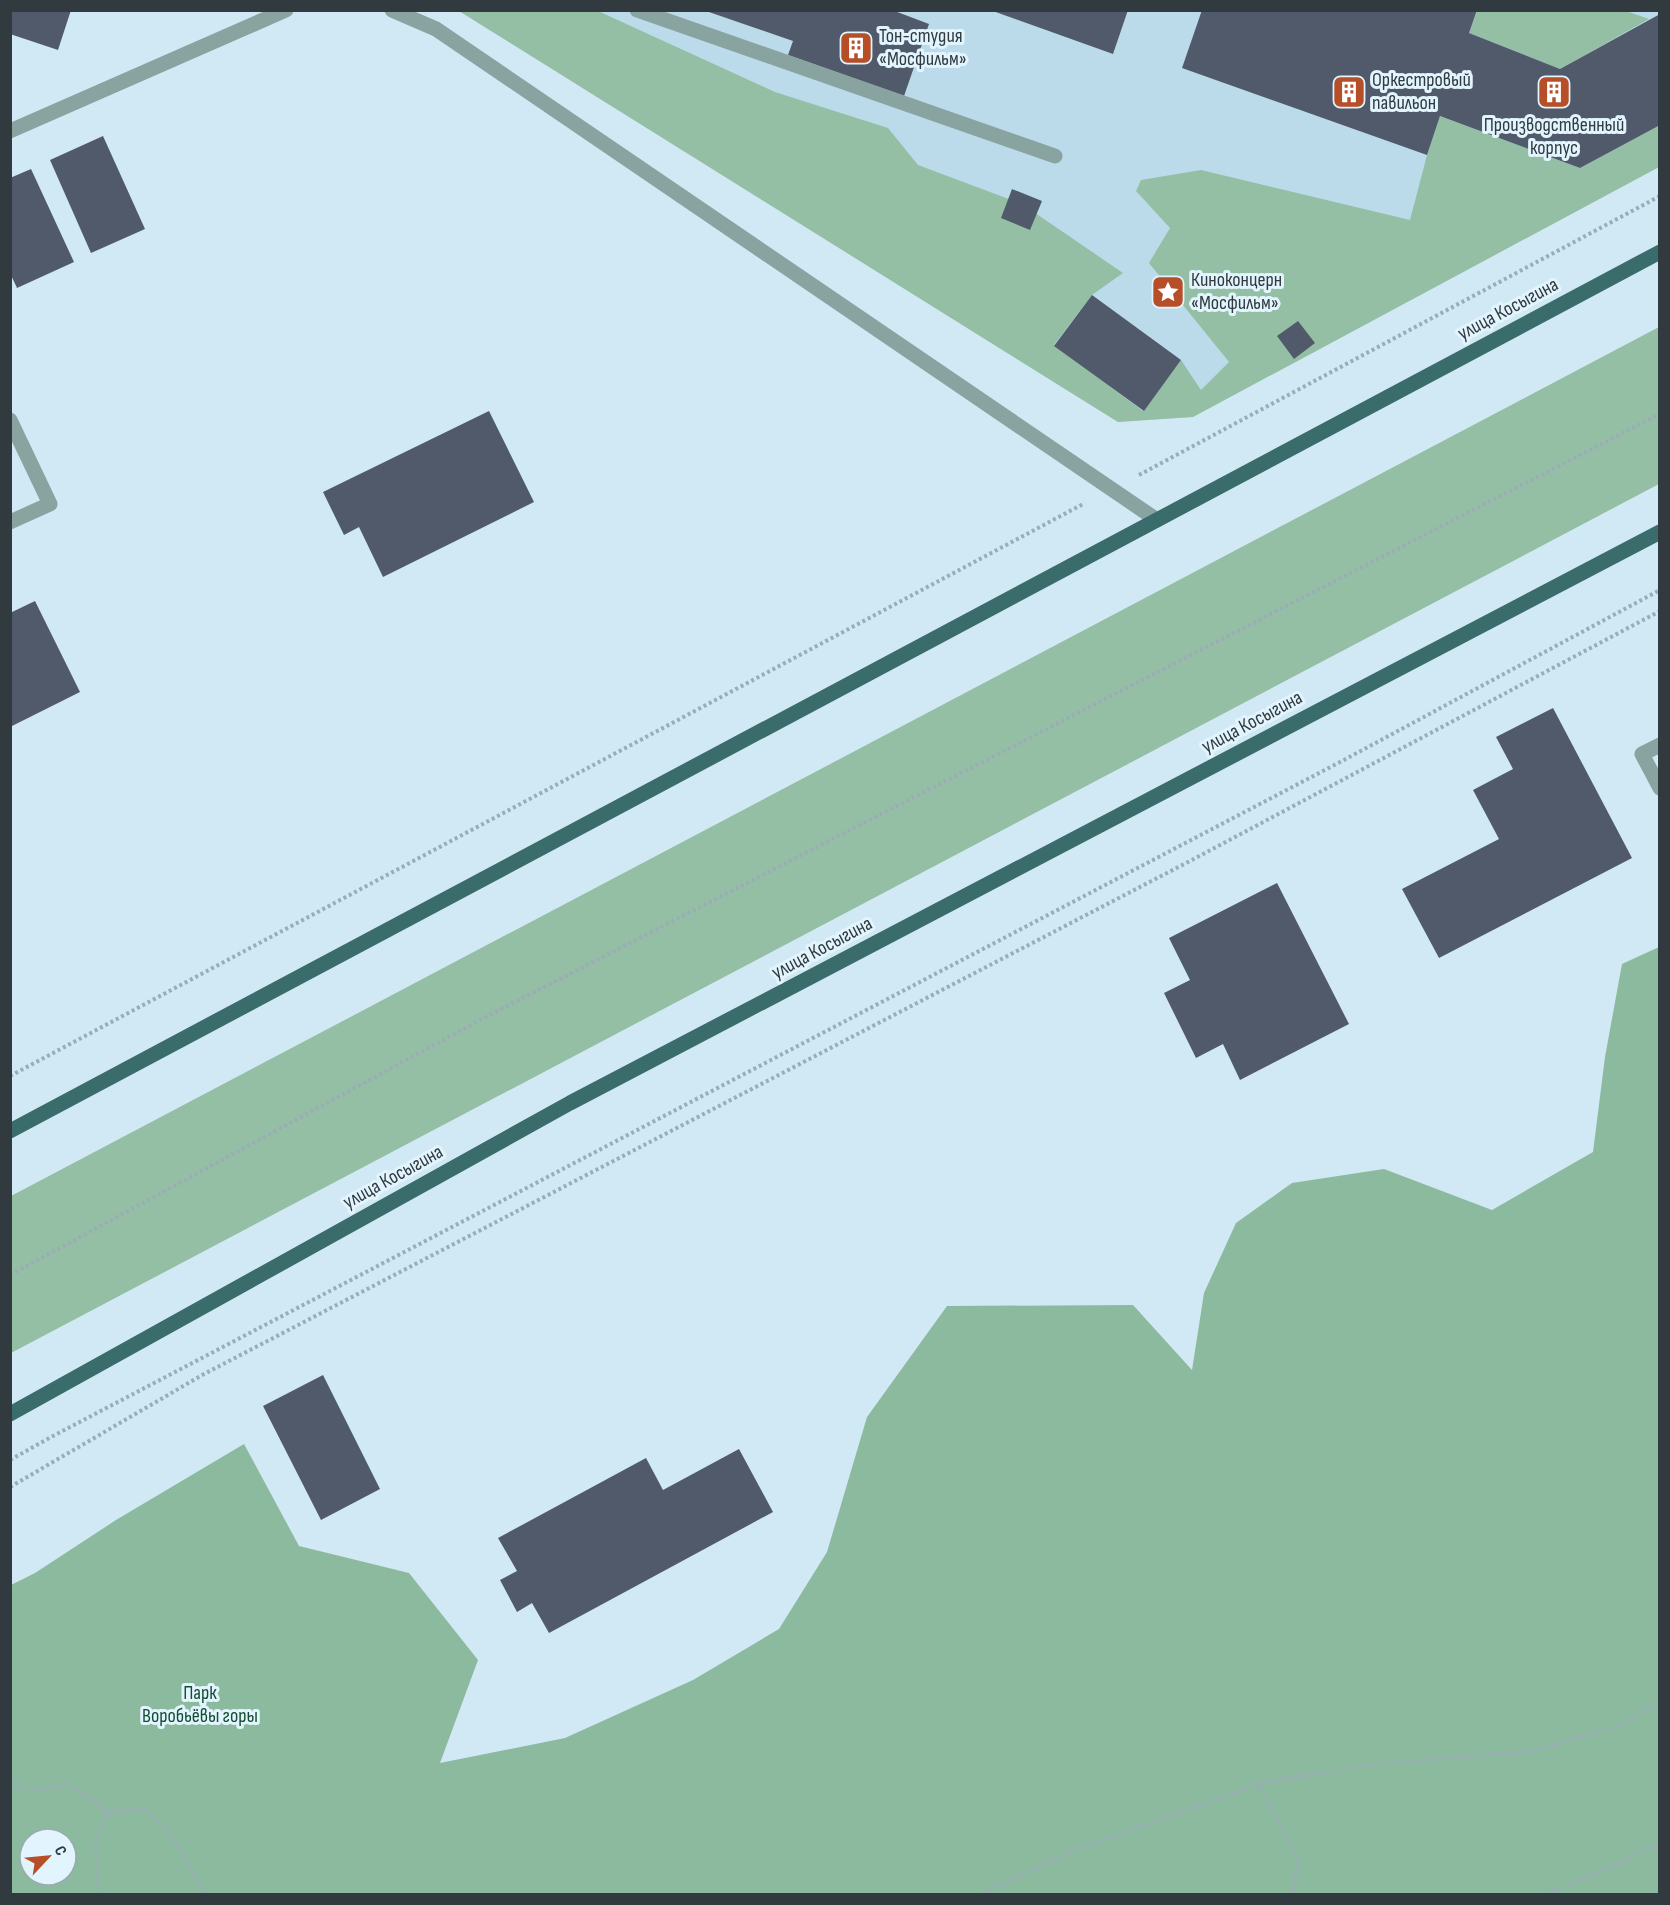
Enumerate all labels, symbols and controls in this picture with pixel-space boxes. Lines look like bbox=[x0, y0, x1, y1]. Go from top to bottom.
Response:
place label: Тон-студия «Мосфильм» bbox=[879, 24, 967, 71]
building icon: Тон-студия «Мосфильм» bbox=[838, 30, 874, 66]
place label: Оркестровый павильон bbox=[1372, 68, 1471, 115]
building icon: Оркестровый павильон bbox=[1331, 74, 1367, 110]
building icon: Производственный корпус bbox=[1536, 74, 1572, 110]
place label: Производственный корпус bbox=[1484, 113, 1624, 160]
place label: Киноконцерн «Мосфильм» bbox=[1191, 268, 1282, 315]
street label: улица Косыгина bbox=[1454, 272, 1562, 346]
place icon: Киноконцерн «Мосфильм» bbox=[1150, 274, 1186, 310]
street label: улица Косыгина bbox=[1198, 685, 1306, 759]
street label: улица Косыгина bbox=[768, 911, 876, 985]
street label: улица Косыгина bbox=[339, 1140, 447, 1214]
park label: Парк Воробьёвы горы bbox=[142, 1681, 258, 1728]
north arrow bbox=[18, 1827, 78, 1887]
text: С bbox=[50, 1843, 70, 1859]

